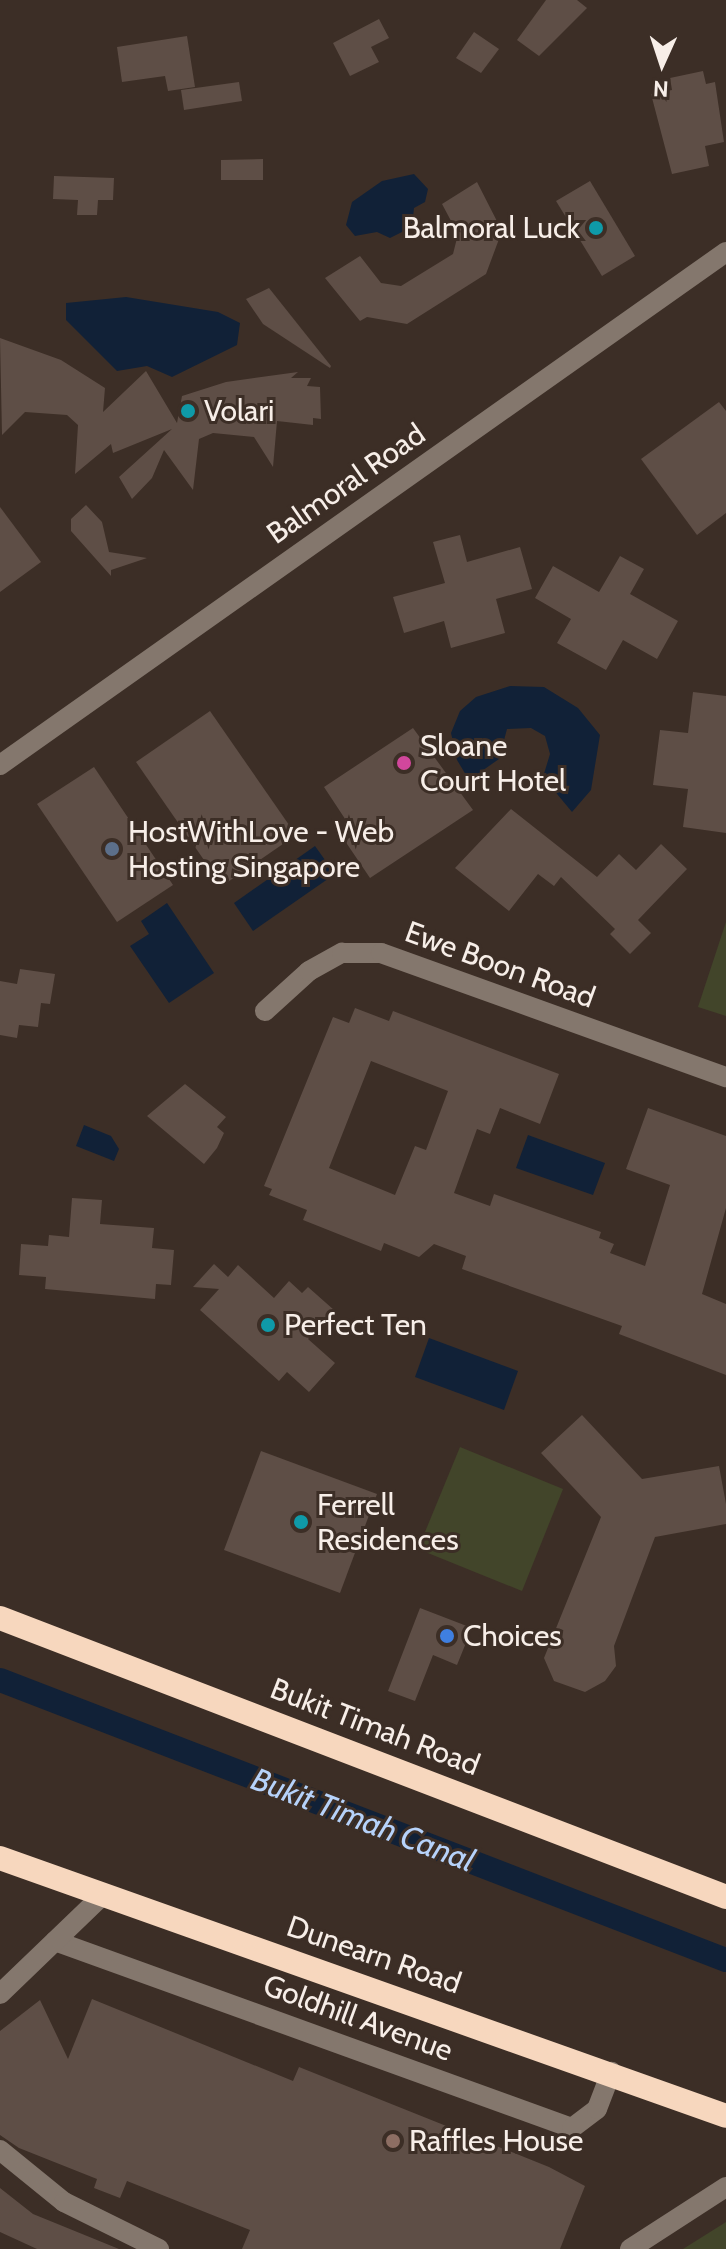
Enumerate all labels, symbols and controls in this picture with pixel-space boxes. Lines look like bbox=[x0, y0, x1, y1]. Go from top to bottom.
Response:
north arrow bbox=[622, 24, 702, 104]
text: N bbox=[652, 75, 669, 102]
place label: Balmoral Luck bbox=[403, 210, 580, 246]
marker: Balmoral Luck bbox=[587, 219, 605, 237]
place label: Volari bbox=[204, 393, 274, 429]
marker: Volari bbox=[179, 402, 197, 420]
street label: Balmoral Road bbox=[260, 416, 432, 552]
place label: Sloane Court Hotel bbox=[420, 728, 566, 798]
marker: Sloane Court Hotel bbox=[395, 754, 413, 772]
place label: HostWithLove - Web Hosting Singapore bbox=[128, 814, 394, 884]
marker: HostWithLove - Web Hosting Singapore bbox=[103, 840, 121, 858]
street label: Ewe Boon Road bbox=[400, 914, 600, 1016]
place label: Perfect Ten bbox=[284, 1307, 427, 1343]
marker: Perfect Ten bbox=[259, 1316, 277, 1334]
place label: Ferrell Residences bbox=[317, 1487, 459, 1558]
marker: Ferrell Residences bbox=[292, 1513, 310, 1531]
place label: Choices bbox=[463, 1618, 562, 1654]
marker: Choices bbox=[438, 1627, 456, 1645]
street label: Bukit Timah Road bbox=[265, 1671, 485, 1783]
water label: Bukit Timah Canal bbox=[246, 1760, 480, 1880]
street label: Dunearn Road bbox=[282, 1908, 466, 2002]
street label: Goldhill Avenue bbox=[258, 1967, 458, 2069]
place label: Raffles House bbox=[409, 2123, 583, 2159]
marker: Raffles House bbox=[384, 2132, 402, 2150]

